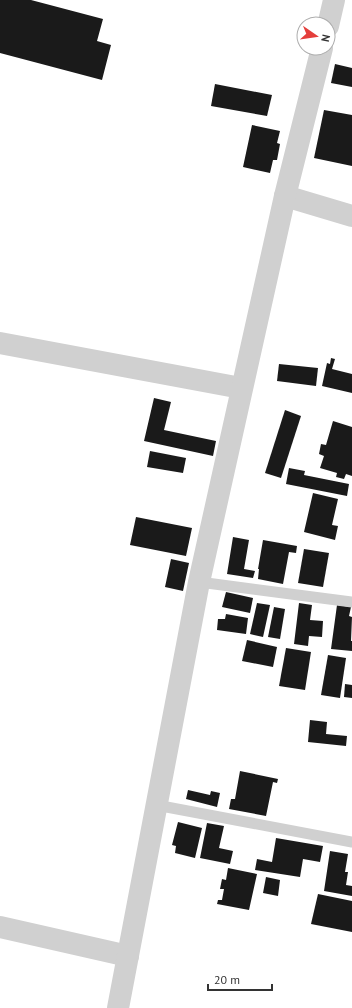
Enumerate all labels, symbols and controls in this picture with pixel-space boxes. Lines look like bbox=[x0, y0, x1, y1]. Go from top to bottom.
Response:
north arrow bbox=[296, 16, 336, 56]
text: N bbox=[318, 33, 333, 43]
scale bar bbox=[208, 966, 272, 992]
text: 20 m bbox=[214, 972, 240, 987]

